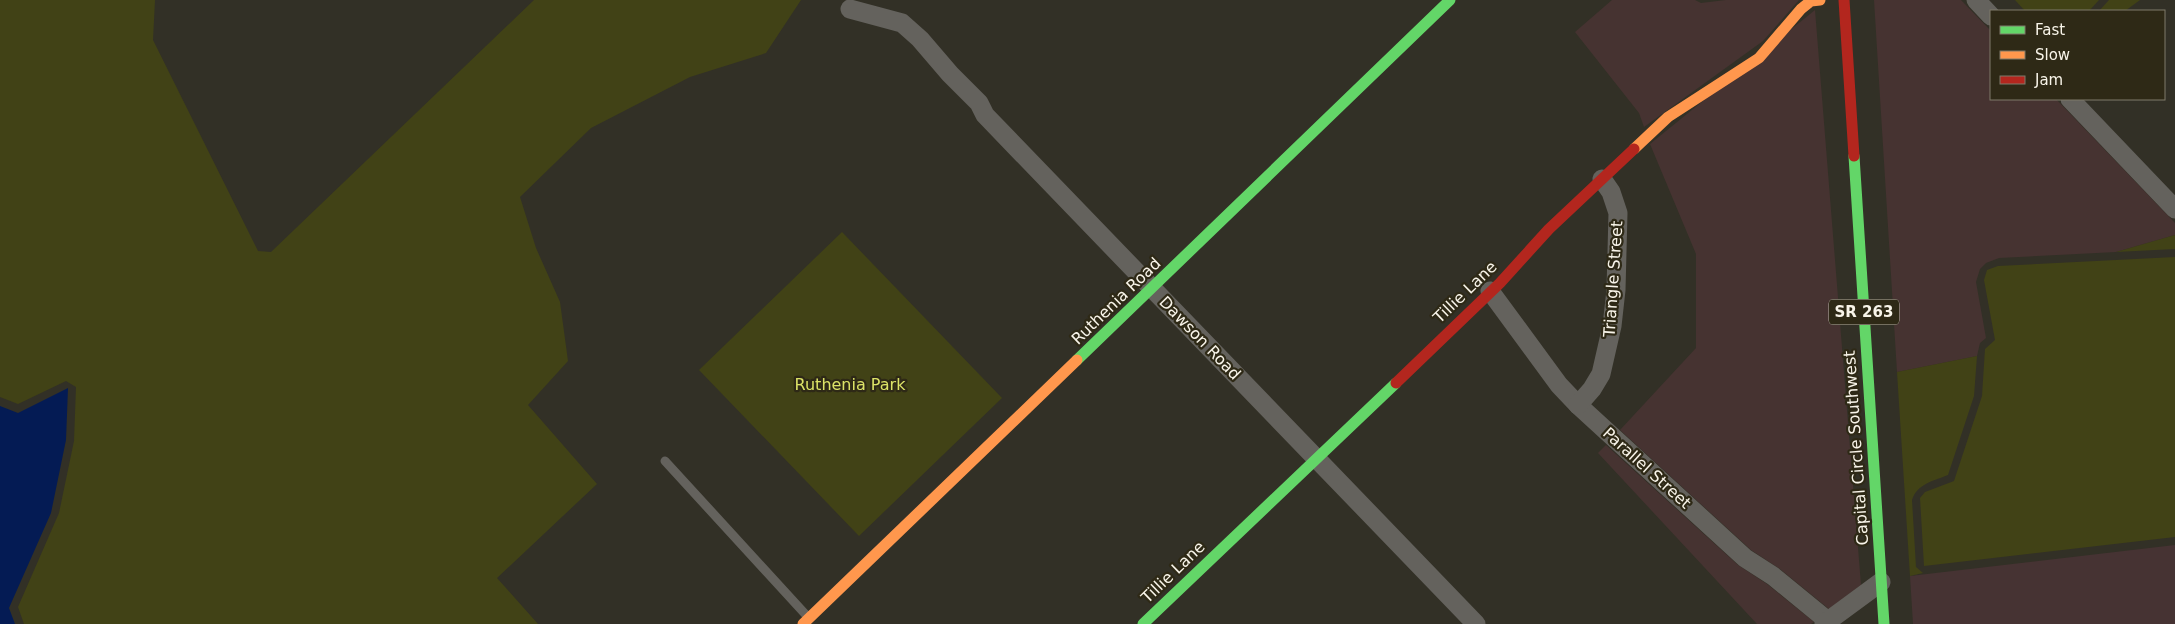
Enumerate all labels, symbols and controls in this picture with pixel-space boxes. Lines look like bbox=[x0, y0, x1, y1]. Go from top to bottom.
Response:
legend bbox=[1990, 10, 2165, 100]
text: Fast bbox=[2035, 21, 2065, 39]
text: Slow bbox=[2035, 46, 2070, 64]
text: Jam bbox=[2034, 71, 2063, 89]
street label: Triangle Street bbox=[1599, 220, 1627, 339]
street label: Ruthenia Road bbox=[1068, 254, 1164, 348]
street label: Tillie Lane bbox=[1429, 257, 1501, 328]
street label: Dawson Road bbox=[1155, 292, 1245, 384]
road number: SR 263 bbox=[1829, 300, 1899, 324]
street label: Capital Circle Southwest bbox=[1840, 350, 1872, 546]
park label: Ruthenia Park bbox=[795, 375, 906, 394]
street label: Parallel Street bbox=[1599, 423, 1695, 513]
street label: Tillie Lane bbox=[1137, 537, 1209, 608]

